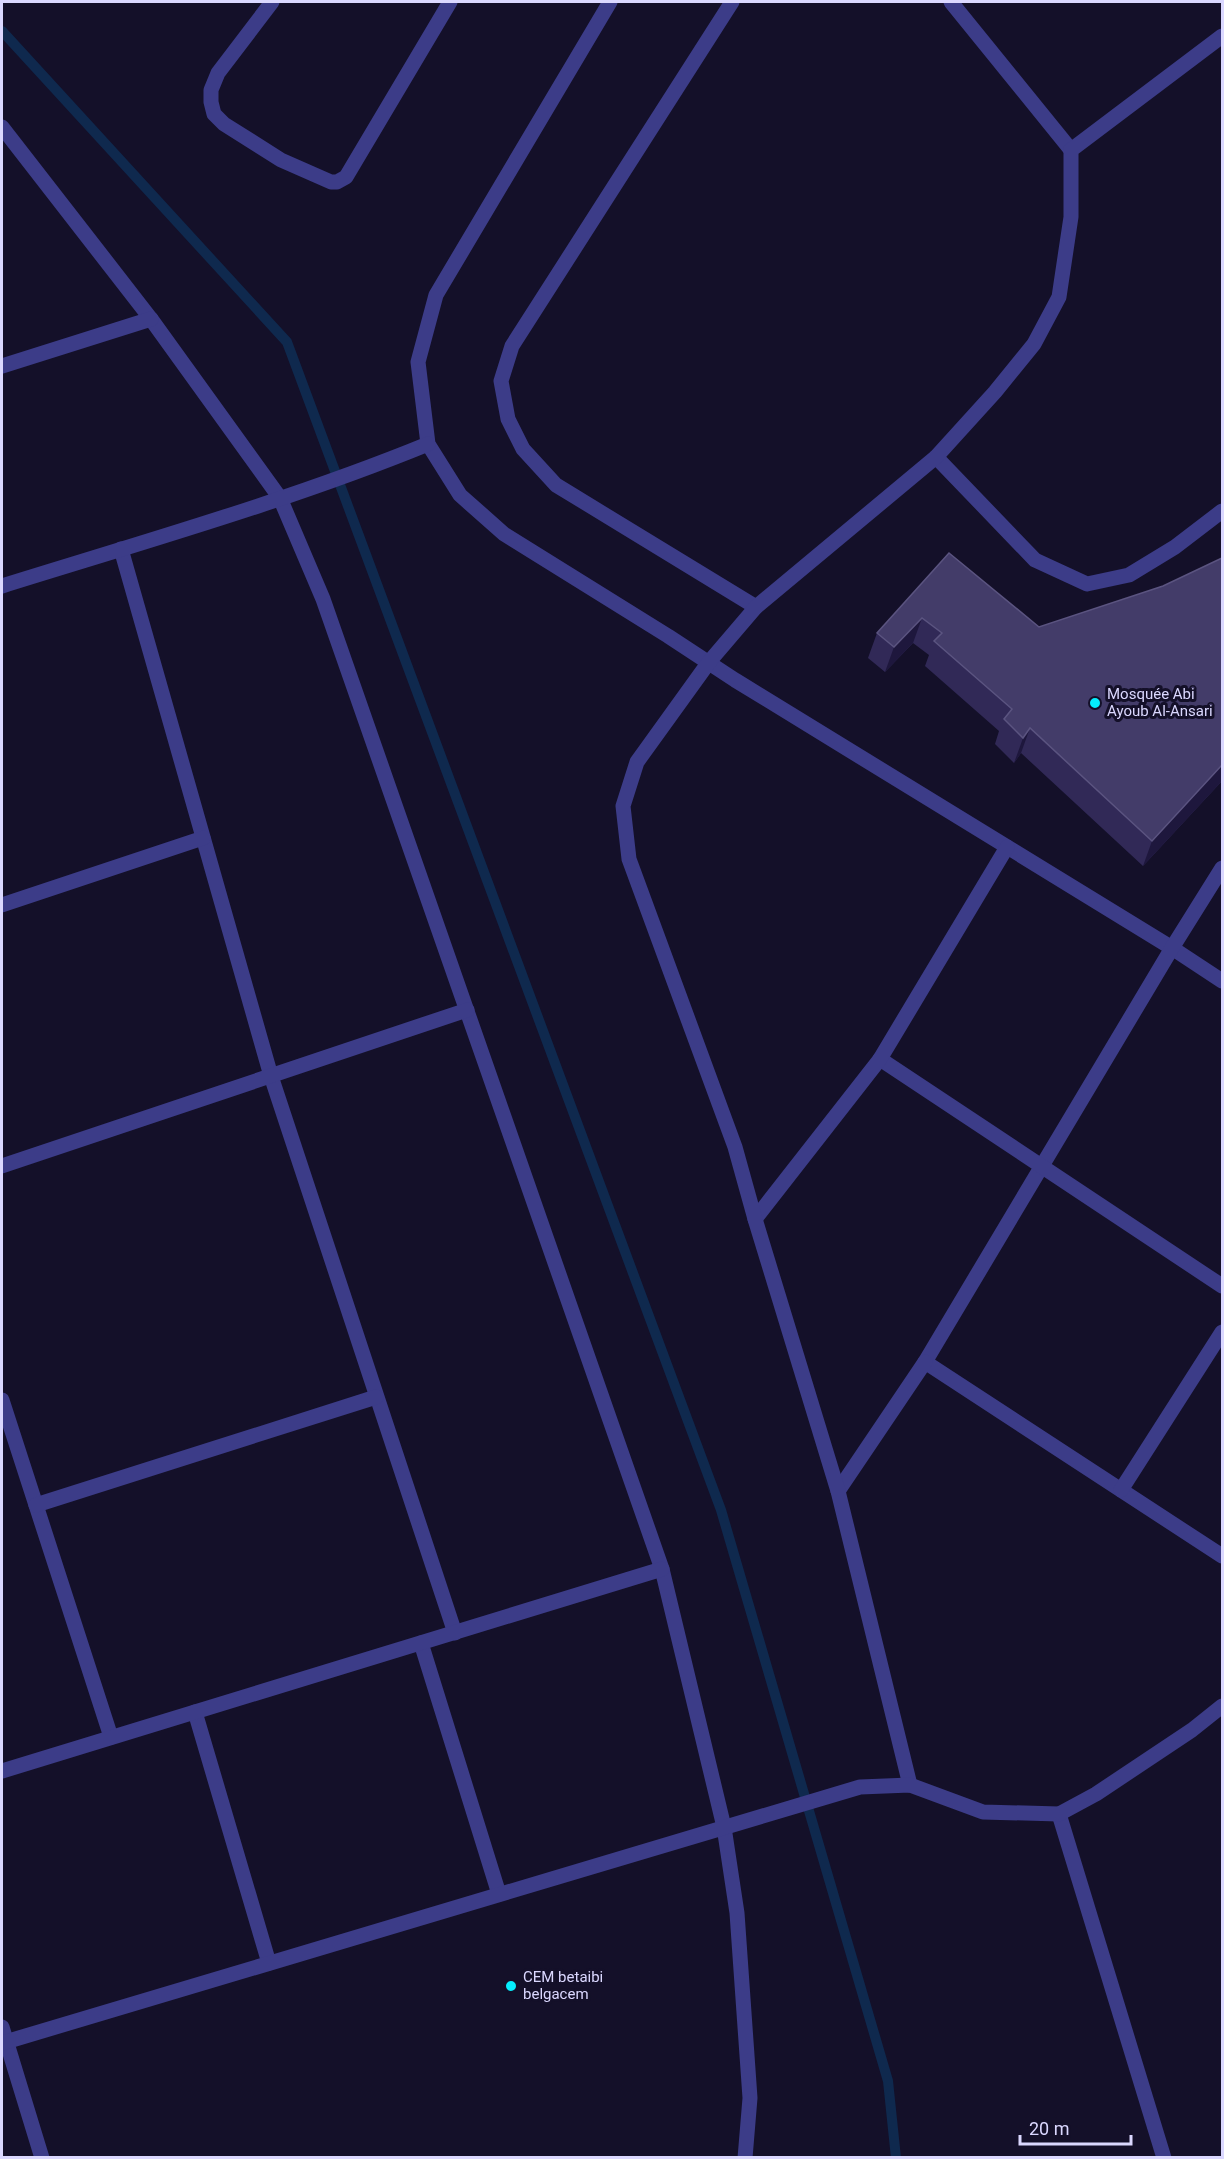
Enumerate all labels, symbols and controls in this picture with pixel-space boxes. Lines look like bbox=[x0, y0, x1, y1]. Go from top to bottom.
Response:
place label: Mosquée Abi Ayoub Al-Ansari bbox=[1107, 685, 1213, 720]
marker: Mosquée Abi Ayoub Al-Ansari bbox=[1088, 696, 1102, 710]
place label: CEM betaibi belgacem bbox=[523, 1968, 603, 2003]
marker: CEM betaibi belgacem bbox=[504, 1979, 518, 1993]
scale bar bbox=[1020, 2108, 1131, 2146]
text: 20 m bbox=[1029, 2118, 1069, 2139]

